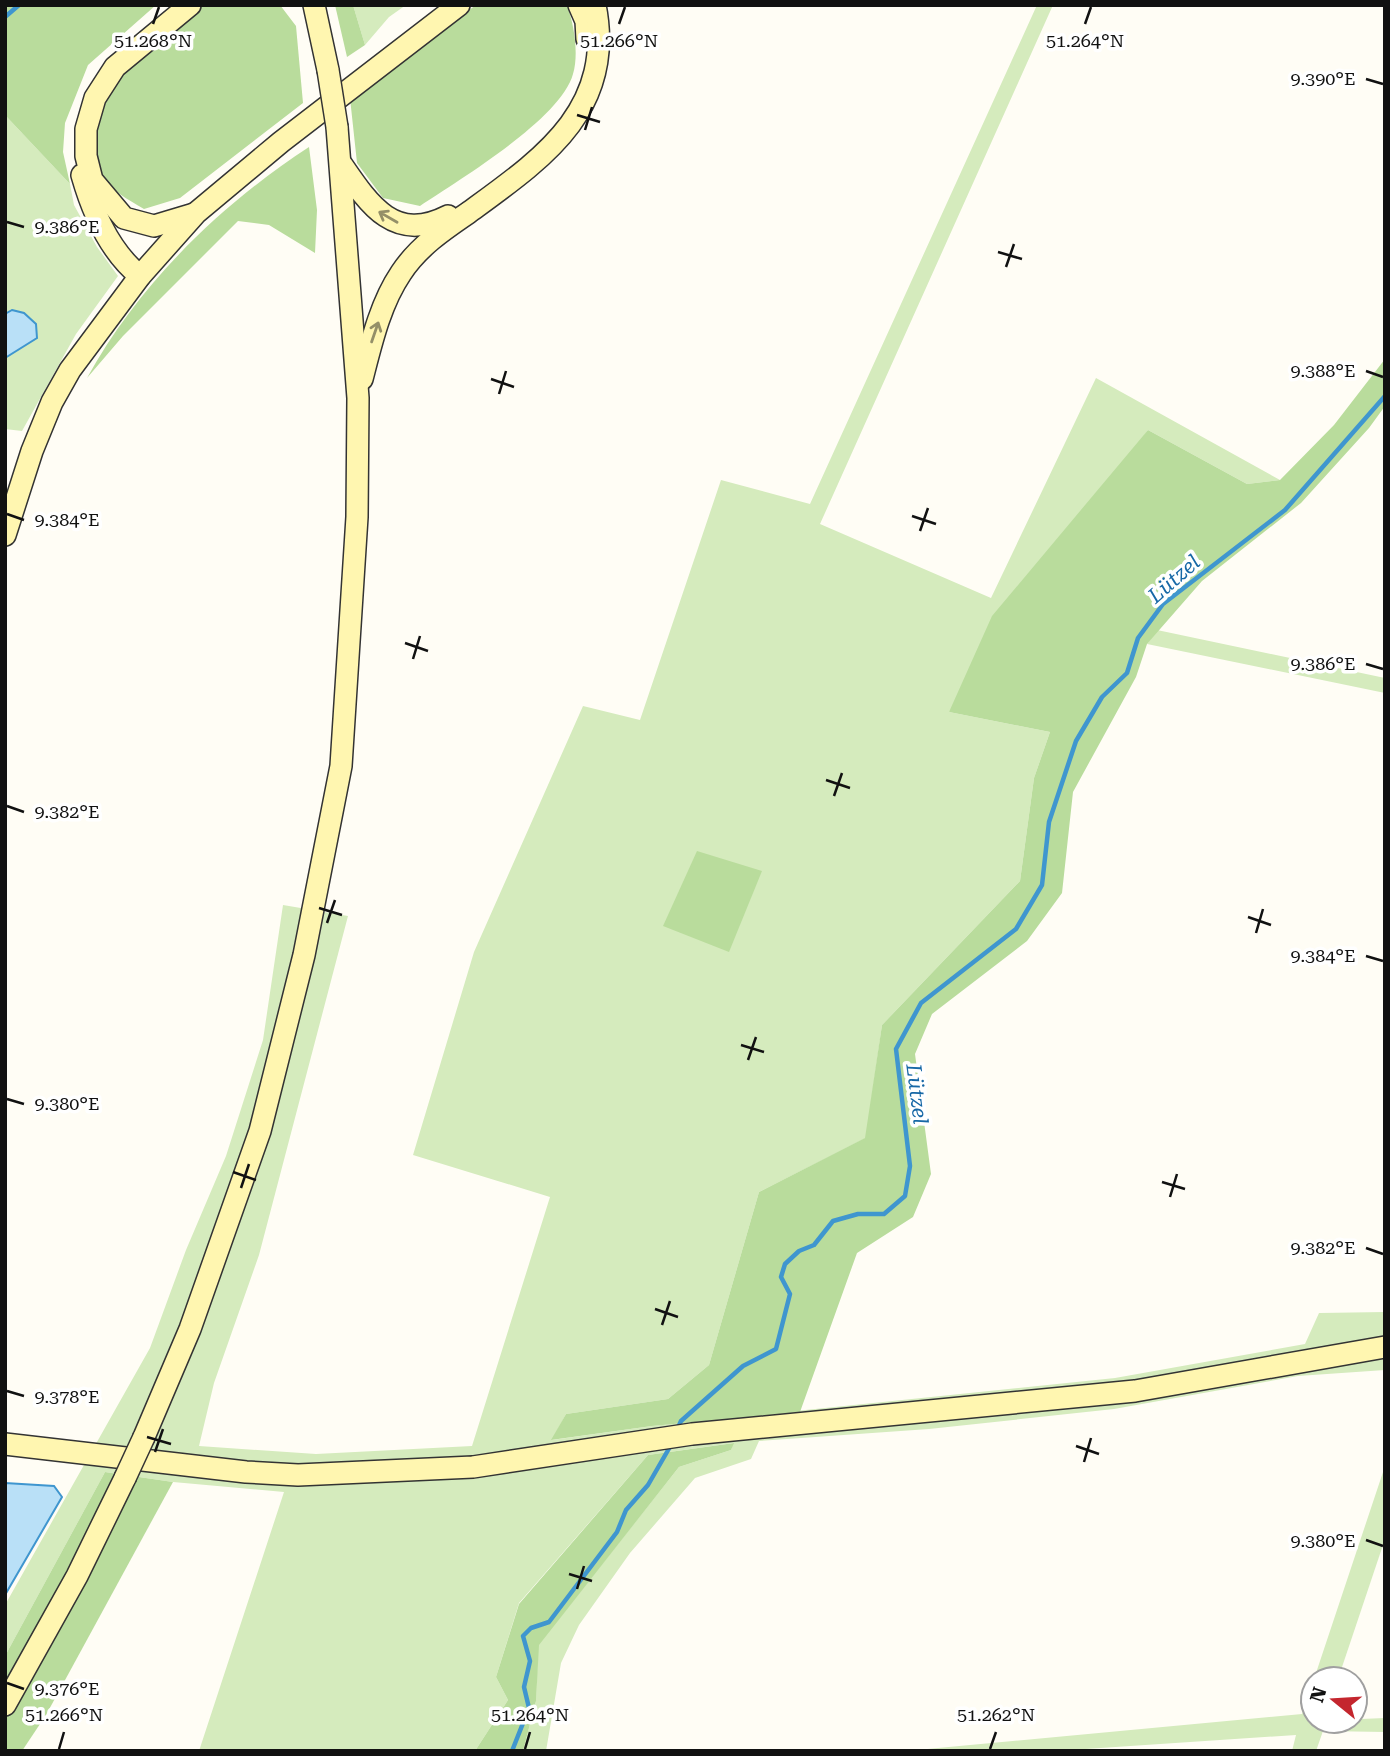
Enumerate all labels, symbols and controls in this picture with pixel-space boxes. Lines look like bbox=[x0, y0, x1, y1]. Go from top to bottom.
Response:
text: 51.268°N bbox=[114, 30, 192, 51]
text: 51.266°N bbox=[580, 30, 658, 51]
text: 51.264°N bbox=[1046, 30, 1124, 51]
text: 9.390°E bbox=[1290, 68, 1356, 89]
one-way arrow bbox=[379, 210, 399, 224]
text: 9.386°E bbox=[34, 216, 100, 237]
one-way arrow bbox=[370, 321, 383, 343]
text: 9.388°E bbox=[1290, 360, 1356, 381]
text: 9.384°E bbox=[34, 509, 100, 530]
water label: Lützel bbox=[1143, 550, 1205, 609]
text: 9.386°E bbox=[1290, 653, 1356, 674]
text: 9.382°E bbox=[34, 801, 100, 822]
text: 9.384°E bbox=[1290, 945, 1356, 966]
water label: Lützel bbox=[901, 1061, 933, 1126]
text: 9.380°E bbox=[34, 1093, 100, 1114]
text: 9.382°E bbox=[1290, 1237, 1356, 1258]
text: 9.378°E bbox=[34, 1386, 100, 1407]
text: 9.380°E bbox=[1290, 1530, 1356, 1551]
north arrow bbox=[1299, 1665, 1369, 1735]
text: 9.376°E bbox=[34, 1678, 100, 1699]
text: N bbox=[1305, 1684, 1332, 1705]
text: 51.266°N bbox=[25, 1704, 103, 1725]
text: 51.264°N bbox=[491, 1704, 569, 1725]
text: 51.262°N bbox=[957, 1704, 1035, 1725]

